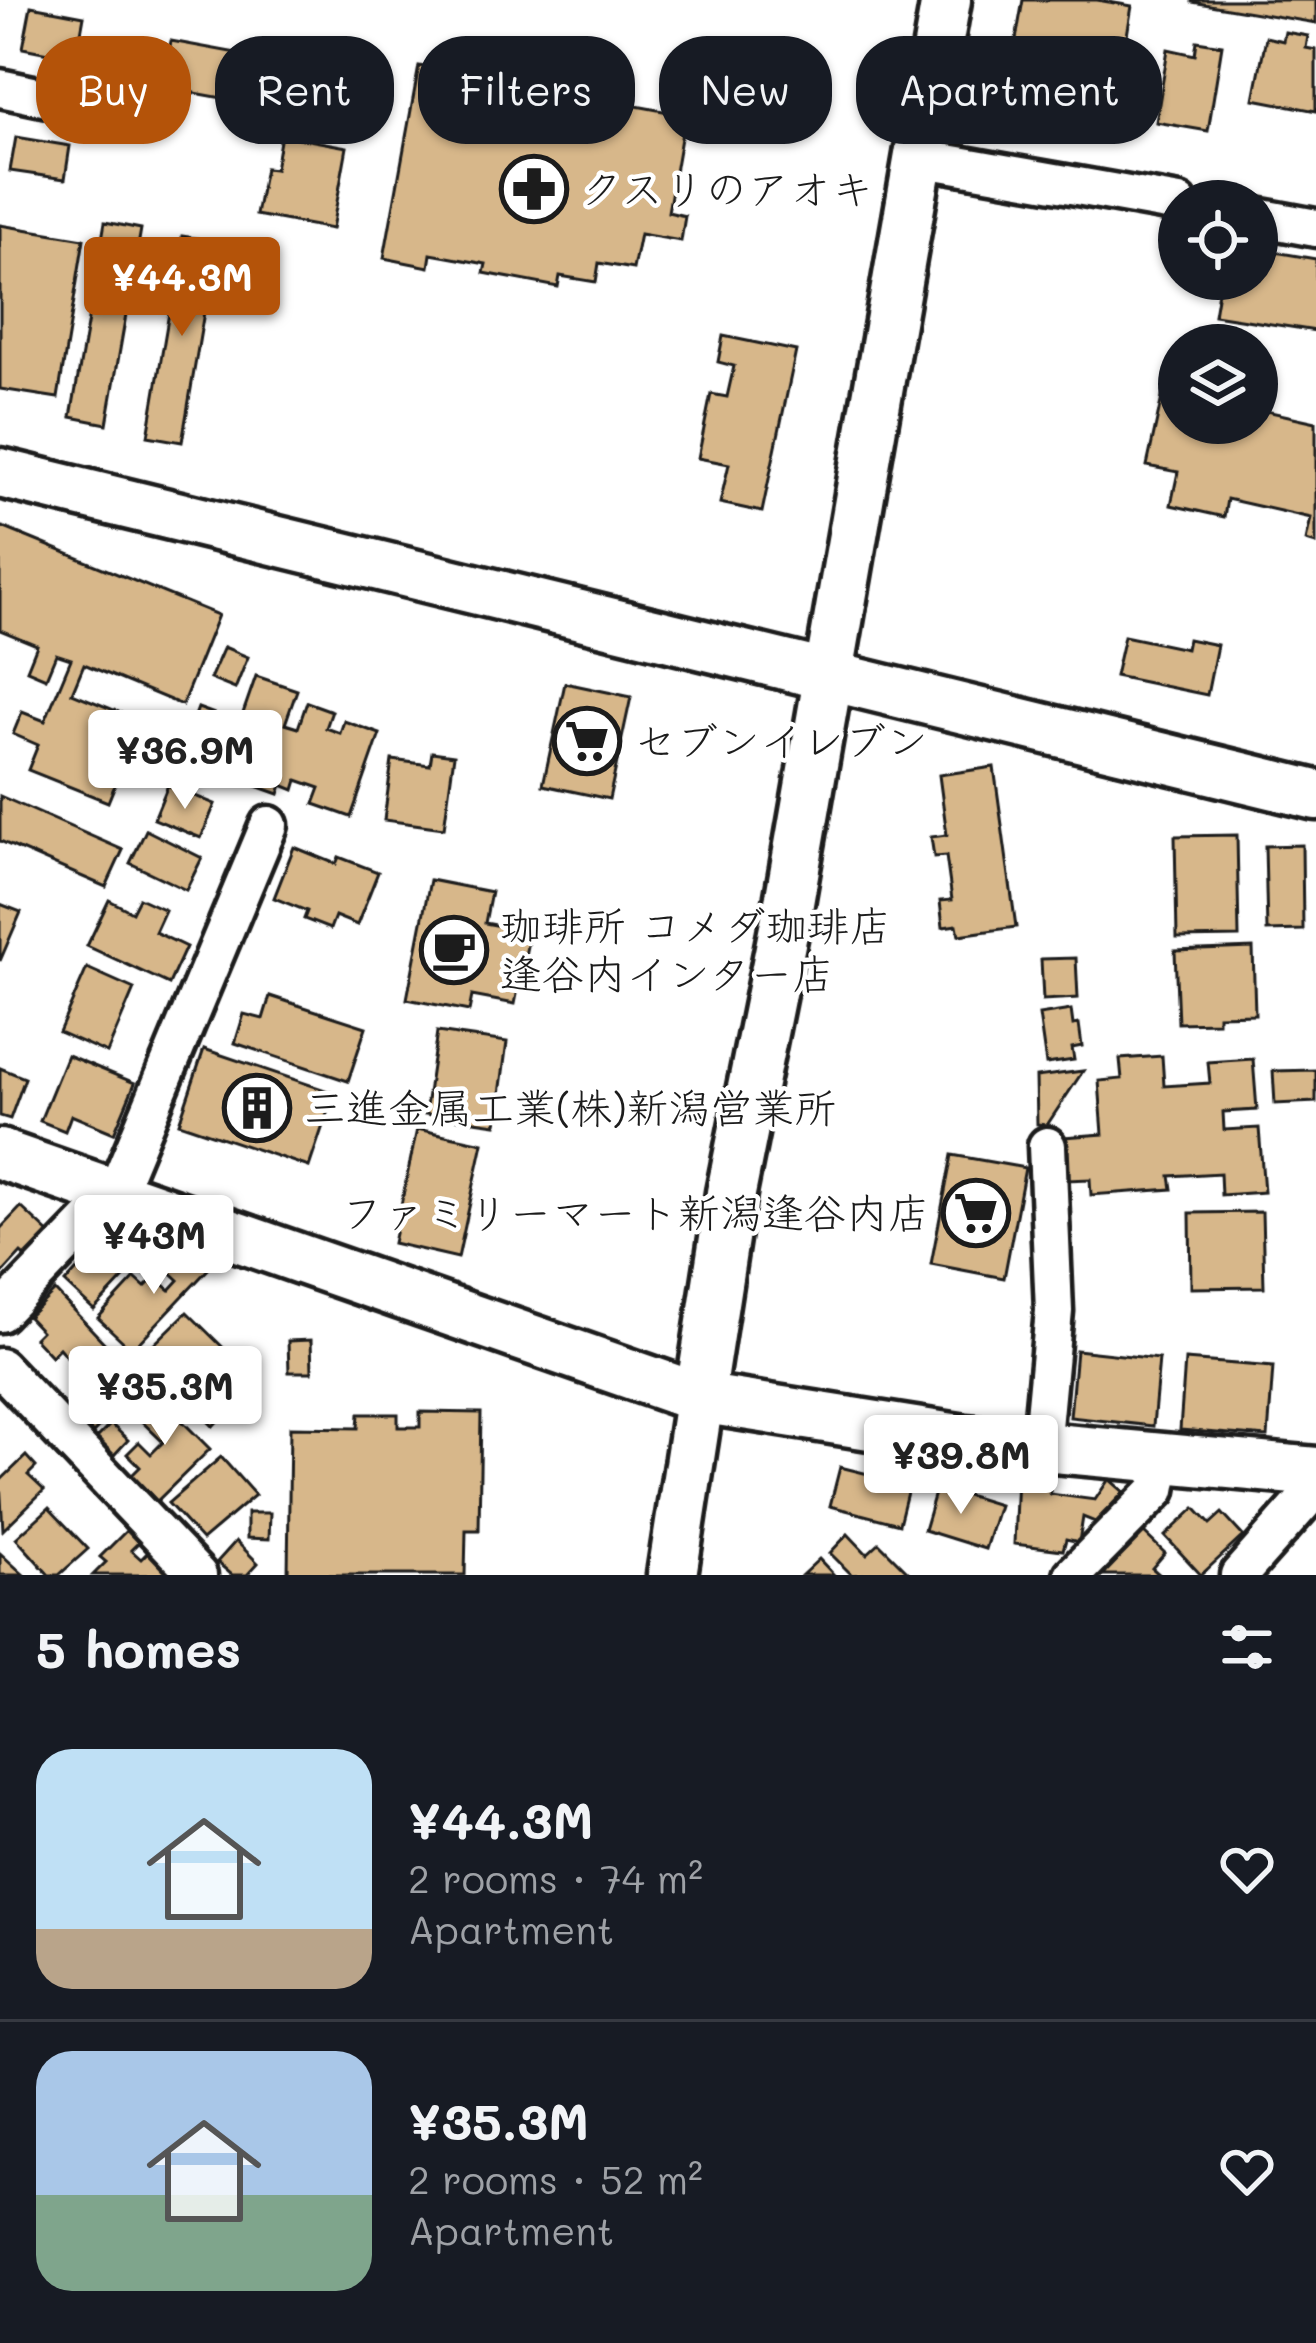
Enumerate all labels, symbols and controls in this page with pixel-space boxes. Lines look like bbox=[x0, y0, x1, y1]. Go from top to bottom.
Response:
chip: Buy bbox=[36, 36, 191, 144]
chip: Rent bbox=[215, 36, 394, 144]
chip: Filters bbox=[418, 36, 635, 144]
chip: New bbox=[659, 36, 832, 144]
chip: Apartment bbox=[856, 36, 1162, 144]
pharmacy icon: クスリのアオキ bbox=[499, 154, 569, 224]
place label: クスリのアオキ bbox=[580, 160, 873, 215]
map controls bbox=[1158, 180, 1278, 444]
button: locate bbox=[1158, 180, 1278, 300]
pin: ¥44.3M bbox=[84, 237, 280, 339]
text: ¥44.3M bbox=[111, 250, 253, 301]
button: layers bbox=[1158, 324, 1278, 444]
supermarket icon: セブンイレブン bbox=[552, 706, 622, 776]
pin: ¥36.9M bbox=[87, 710, 283, 812]
place label: セブンイレブン bbox=[634, 712, 928, 767]
text: ¥36.9M bbox=[115, 723, 255, 774]
place label: 珈琲所 コメダ珈琲店 逢谷内インター店 bbox=[500, 897, 891, 1000]
cafe icon: 珈琲所 コメダ珈琲店 逢谷内インター店 bbox=[419, 915, 489, 985]
building icon: 三進金属工業(株)新潟営業所 bbox=[222, 1073, 292, 1143]
place label: 三進金属工業(株)新潟営業所 bbox=[304, 1079, 837, 1134]
supermarket icon: ファミリーマート新潟逢谷内店 bbox=[941, 1178, 1011, 1248]
place label: ファミリーマート新潟逢谷内店 bbox=[341, 1184, 930, 1239]
pin: ¥43M bbox=[83, 1195, 225, 1297]
text: ¥43M bbox=[101, 1208, 207, 1259]
pin: ¥35.3M bbox=[67, 1346, 263, 1448]
text: ¥35.3M bbox=[96, 1359, 234, 1410]
pin: ¥39.8M bbox=[863, 1415, 1059, 1517]
text: ¥39.8M bbox=[891, 1428, 1031, 1479]
text: 5 homes bbox=[36, 1614, 241, 1681]
icon: filters bbox=[1214, 1614, 1280, 1680]
text: ¥44.3M bbox=[408, 1785, 594, 1852]
icon: home bbox=[132, 1797, 276, 1941]
icon: heart bbox=[1214, 1836, 1280, 1902]
text: 2 rooms · 74 m² bbox=[408, 1852, 703, 1903]
text: Apartment bbox=[408, 1903, 614, 1954]
text: ¥35.3M bbox=[408, 2086, 589, 2153]
icon: home bbox=[132, 2099, 276, 2243]
icon: heart bbox=[1214, 2138, 1280, 2204]
text: 2 rooms · 52 m² bbox=[408, 2153, 703, 2204]
text: Apartment bbox=[408, 2204, 614, 2255]

